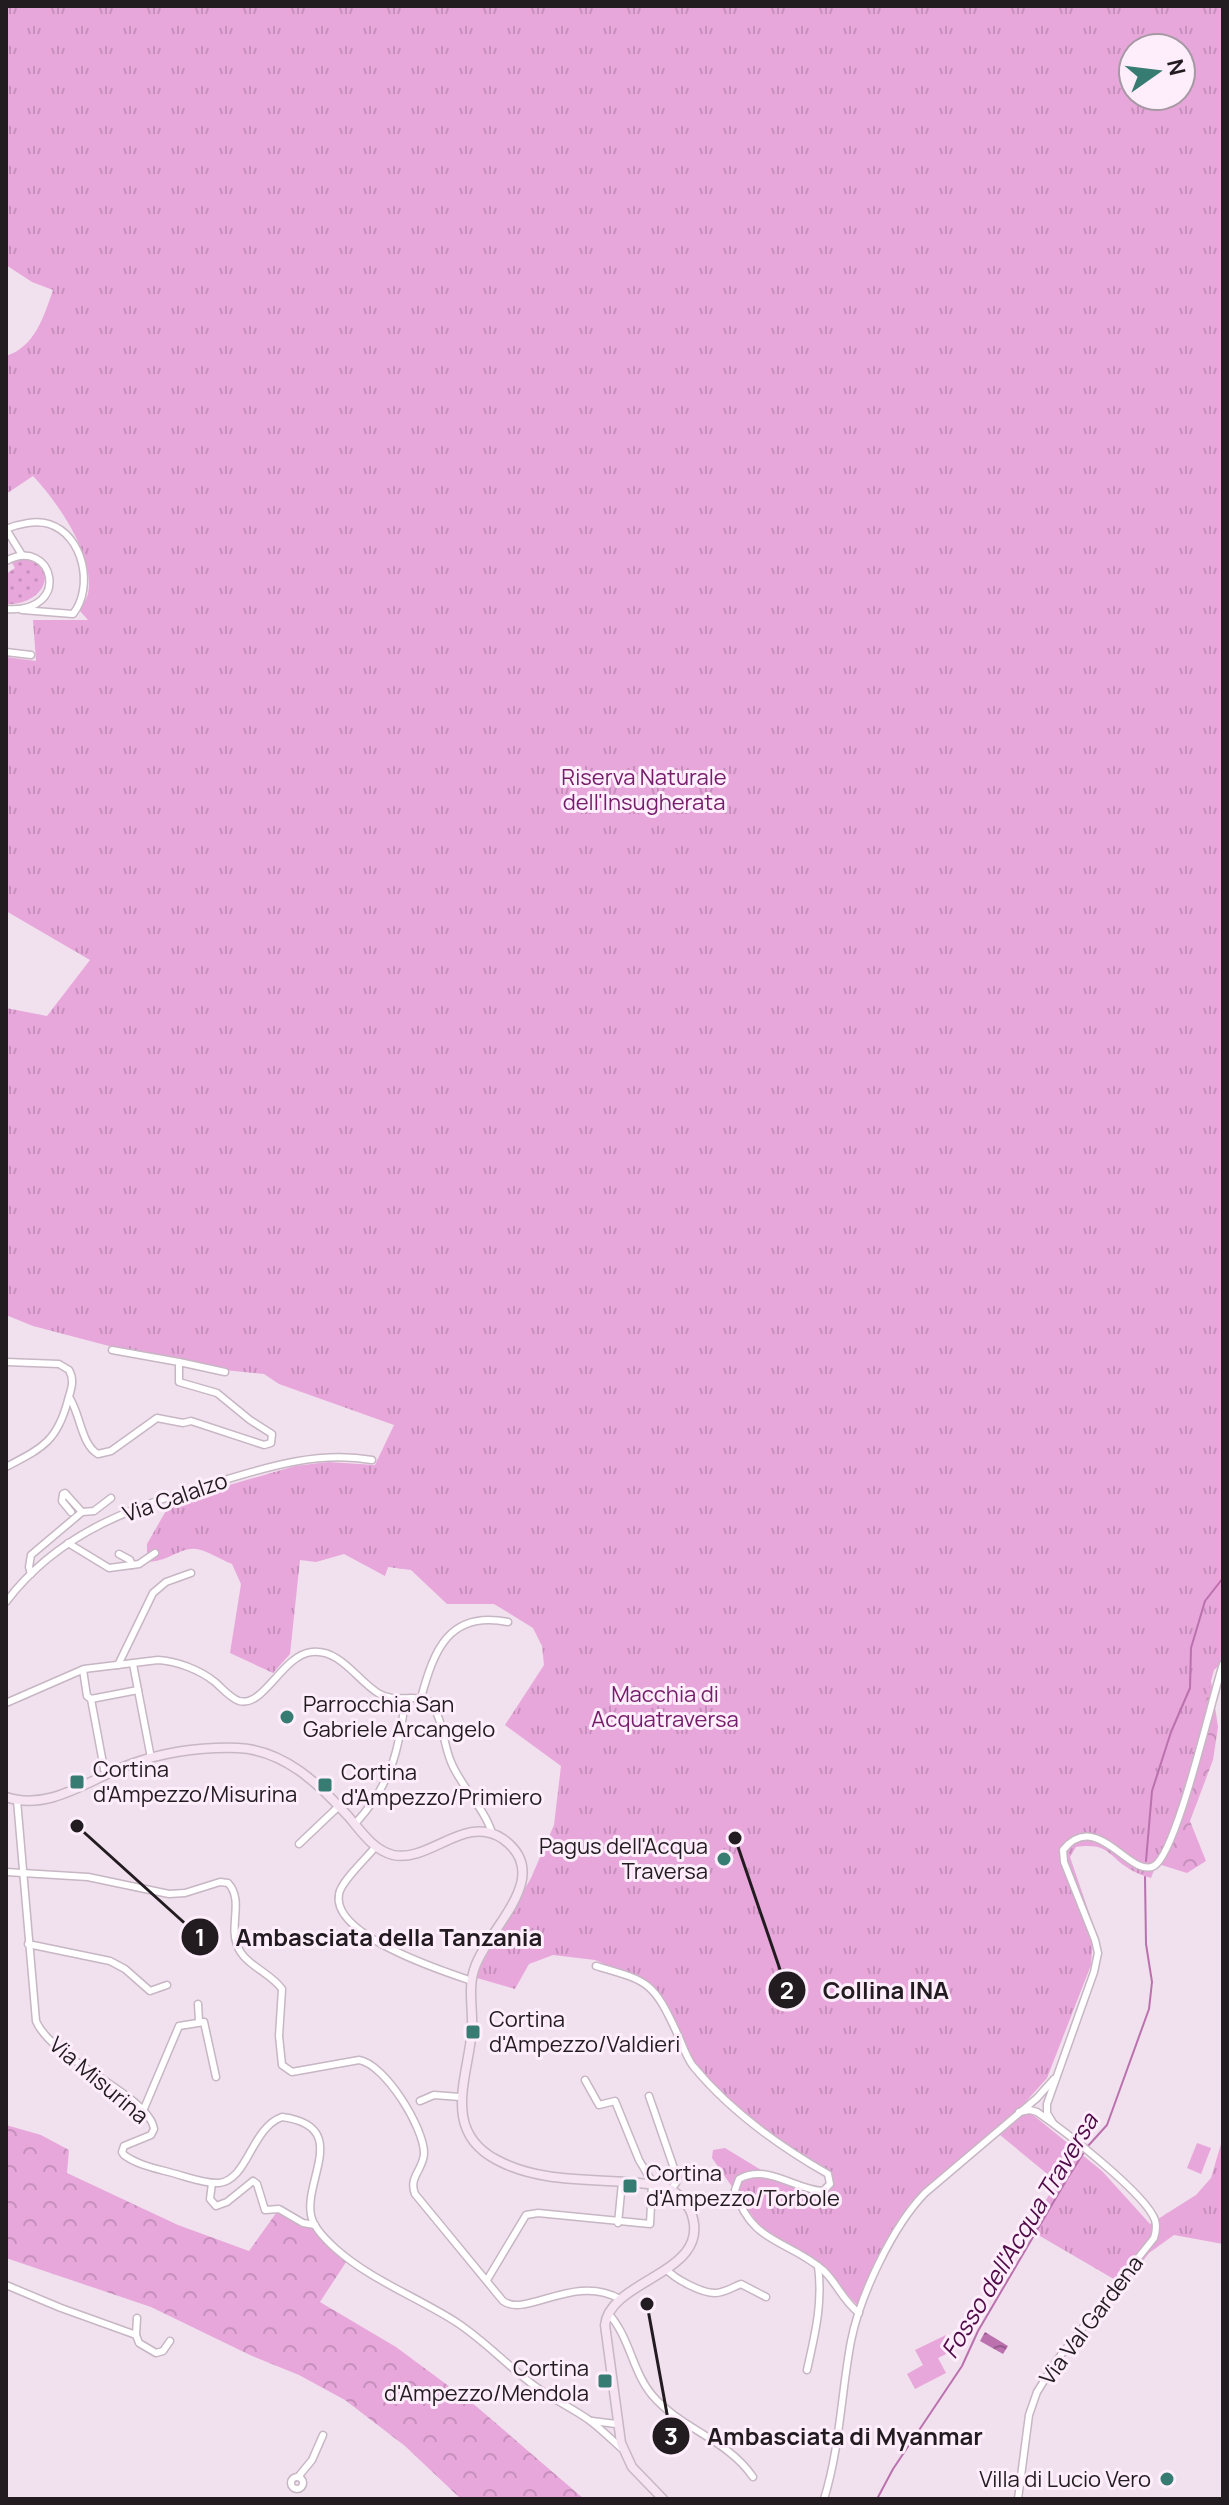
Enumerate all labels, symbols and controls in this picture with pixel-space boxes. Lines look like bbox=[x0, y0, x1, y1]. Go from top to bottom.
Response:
north arrow bbox=[1117, 32, 1197, 112]
text: N bbox=[1160, 56, 1193, 78]
park label: Riserva Naturale dell'Insugherata bbox=[561, 762, 727, 817]
street label: Via Calalzo bbox=[119, 1465, 231, 1529]
park label: Macchia di Acquatraversa bbox=[591, 1679, 739, 1734]
place label: Parrocchia San Gabriele Arcangelo bbox=[303, 1689, 495, 1744]
marker: Parrocchia San Gabriele Arcangelo bbox=[278, 1708, 296, 1726]
place label: Cortina d'Ampezzo/Misurina bbox=[93, 1754, 297, 1809]
place label: Cortina d'Ampezzo/Primiero bbox=[341, 1757, 542, 1812]
marker: Cortina d'Ampezzo/Misurina bbox=[68, 1773, 86, 1791]
marker: Cortina d'Ampezzo/Primiero bbox=[316, 1776, 334, 1794]
place label: Pagus dell'Acqua Traversa bbox=[539, 1831, 708, 1886]
marker: Pagus dell'Acqua Traversa bbox=[715, 1850, 733, 1868]
callout: Ambasciata della Tanzania bbox=[180, 1913, 559, 1961]
text: 1 bbox=[195, 1920, 205, 1953]
text: Ambasciata della Tanzania bbox=[236, 1920, 542, 1953]
callout: Collina INA bbox=[767, 1966, 965, 2014]
text: 2 bbox=[780, 1973, 794, 2006]
text: Collina INA bbox=[823, 1973, 949, 2006]
place label: Cortina d'Ampezzo/Valdieri bbox=[489, 2004, 680, 2059]
marker: Cortina d'Ampezzo/Valdieri bbox=[464, 2023, 482, 2041]
street label: Via Misurina bbox=[43, 2030, 155, 2130]
water label: Fosso dell'Acqua Traversa bbox=[932, 2105, 1106, 2364]
place label: Cortina d'Ampezzo/Torbole bbox=[646, 2158, 840, 2213]
marker: Cortina d'Ampezzo/Torbole bbox=[621, 2177, 639, 2195]
street label: Via Val Gardena bbox=[1032, 2249, 1150, 2391]
place label: Cortina d'Ampezzo/Mendola bbox=[384, 2353, 589, 2408]
marker: Cortina d'Ampezzo/Mendola bbox=[596, 2372, 614, 2390]
callout: Ambasciata di Myanmar bbox=[651, 2412, 999, 2460]
text: 3 bbox=[664, 2419, 678, 2452]
text: Ambasciata di Myanmar bbox=[707, 2419, 983, 2452]
place label: Villa di Lucio Vero bbox=[979, 2464, 1151, 2494]
marker: Villa di Lucio Vero bbox=[1158, 2470, 1176, 2488]

